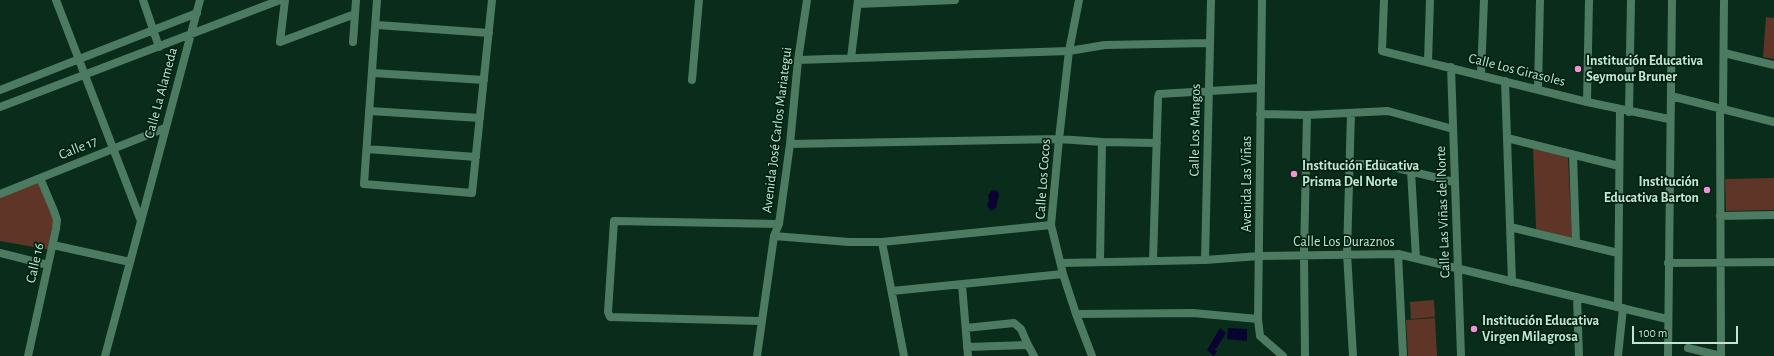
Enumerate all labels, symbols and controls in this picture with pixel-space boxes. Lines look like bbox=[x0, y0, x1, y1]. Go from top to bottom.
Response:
street label: Calle La Alameda bbox=[141, 46, 181, 140]
street label: Avenida José Carlos Mariategui bbox=[758, 46, 796, 214]
street label: Calle Los Girasoles bbox=[1467, 50, 1567, 90]
place label: Institución Educativa Seymour Bruner bbox=[1586, 53, 1703, 86]
marker: Institución Educativa Seymour Bruner bbox=[1573, 64, 1583, 74]
street label: Calle Los Mangos bbox=[1186, 83, 1204, 177]
street label: Calle 17 bbox=[56, 133, 100, 163]
street label: Avenida Las Viñas bbox=[1239, 136, 1255, 232]
street label: Calle Los Cocos bbox=[1032, 138, 1054, 220]
street label: Calle Las Viñas del Norte bbox=[1432, 146, 1454, 278]
place label: Institución Educativa Prisma Del Norte bbox=[1302, 158, 1419, 190]
marker: Institución Educativa Prisma Del Norte bbox=[1289, 169, 1299, 179]
place label: Institución Educativa Barton bbox=[1604, 174, 1699, 206]
marker: Institución Educativa Barton bbox=[1702, 185, 1712, 195]
street label: Calle Los Duraznos bbox=[1293, 234, 1395, 250]
street label: Calle 16 bbox=[22, 241, 48, 285]
place label: Institución Educativa Virgen Milagrosa bbox=[1482, 313, 1599, 346]
scale bar bbox=[1634, 318, 1740, 344]
marker: Institución Educativa Virgen Milagrosa bbox=[1469, 324, 1479, 334]
text: 100 m bbox=[1639, 327, 1667, 339]

